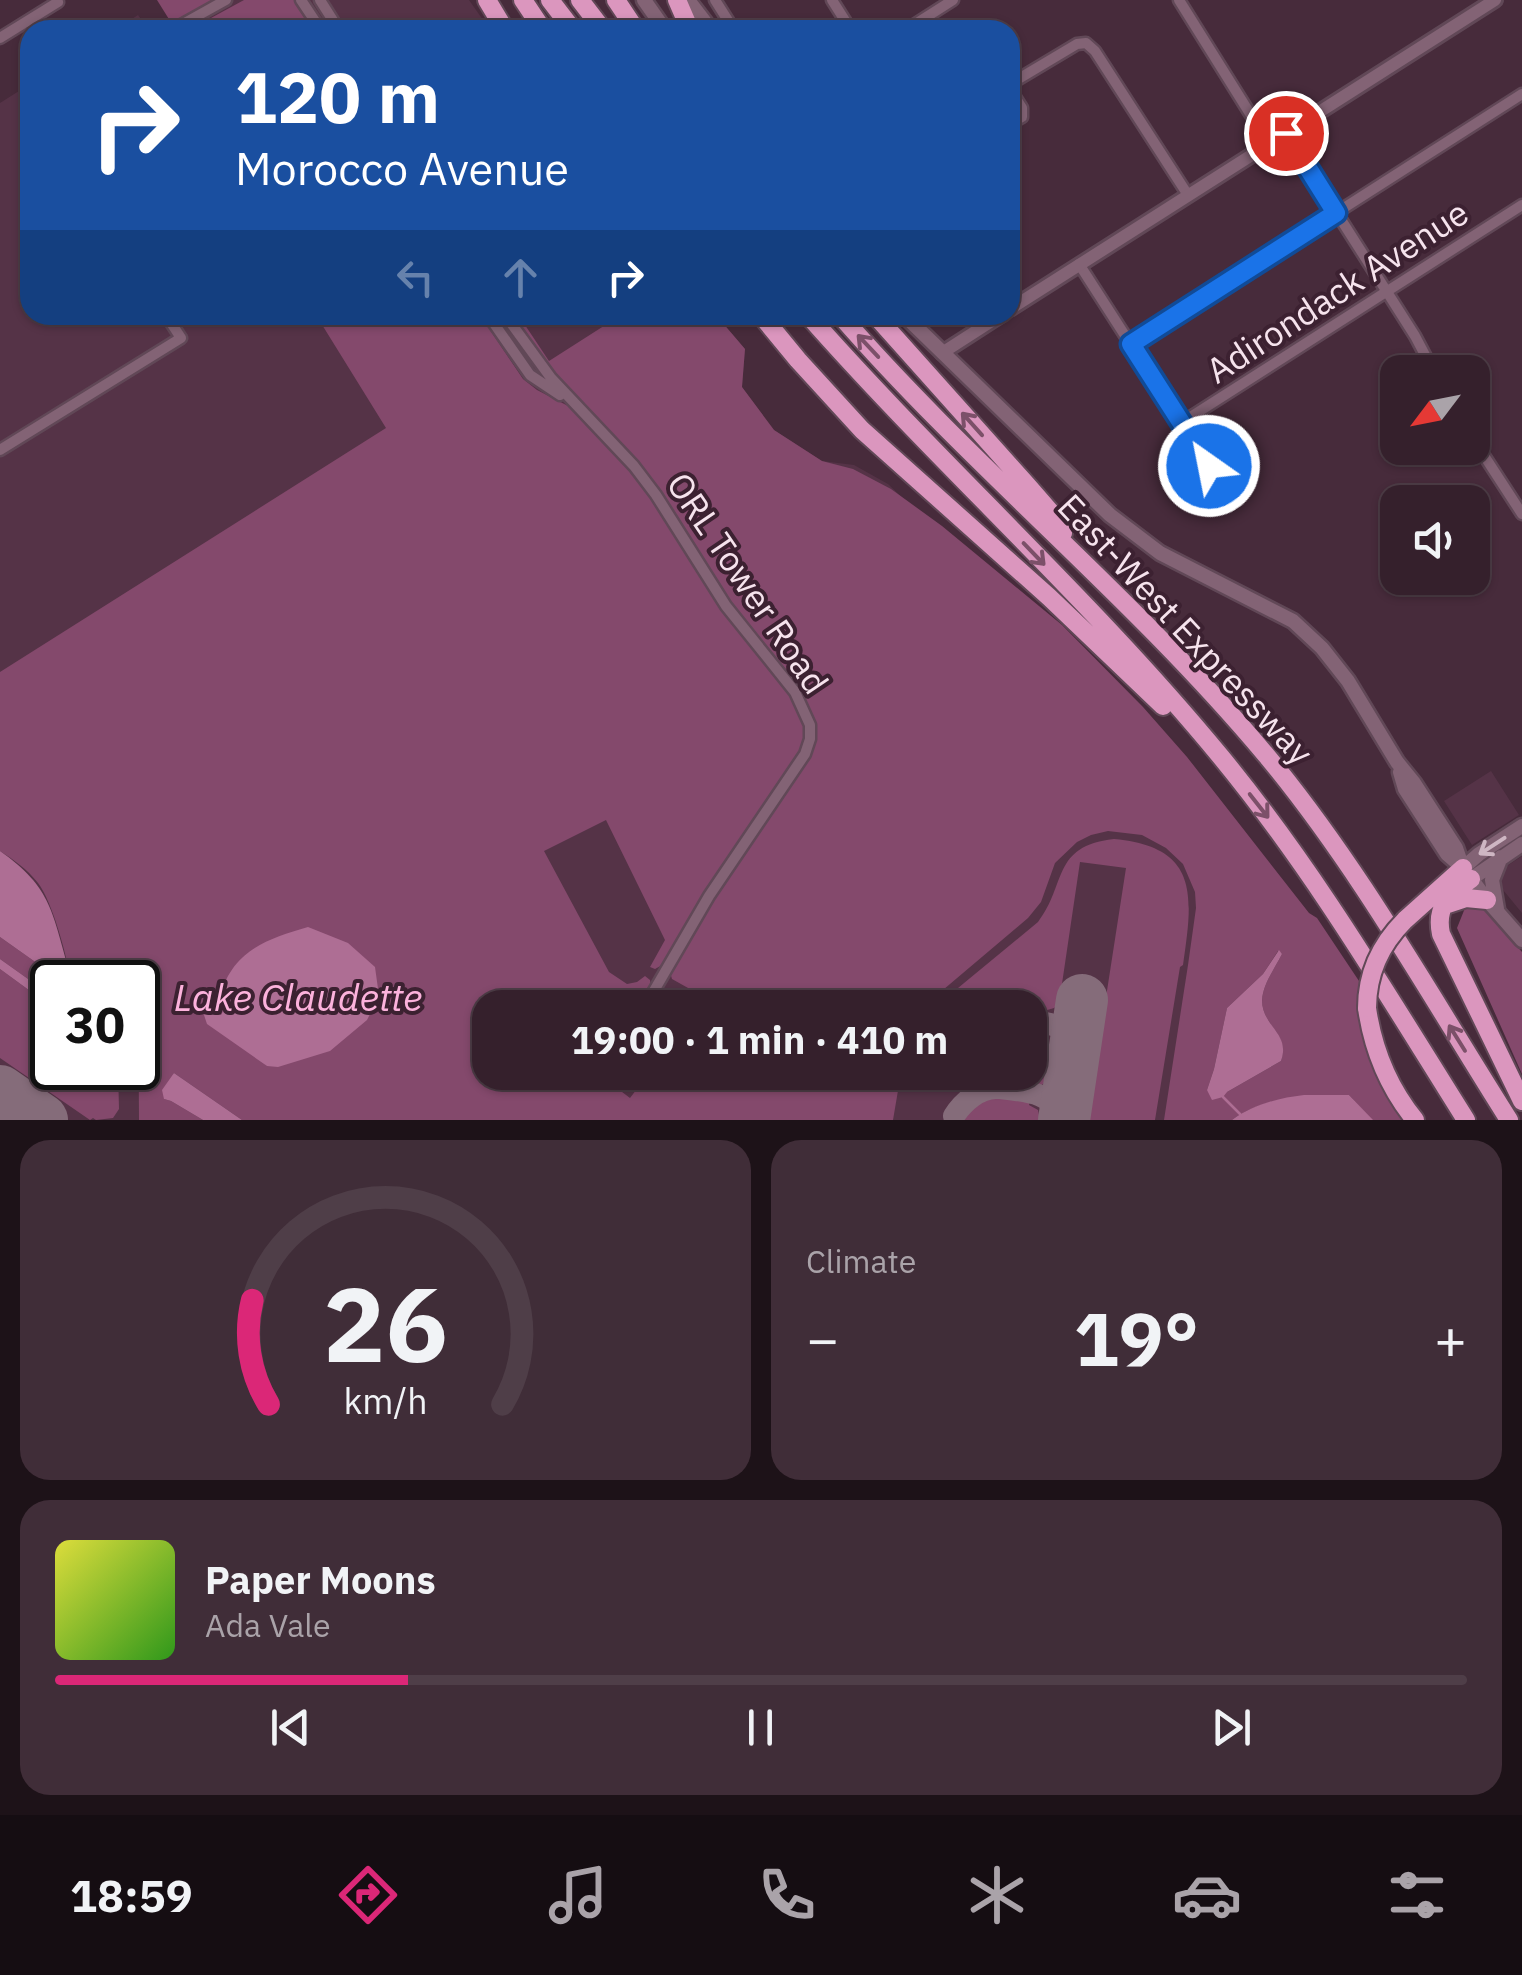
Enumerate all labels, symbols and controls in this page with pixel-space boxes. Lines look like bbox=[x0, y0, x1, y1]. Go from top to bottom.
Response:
text: 120 m bbox=[235, 51, 440, 142]
icon: right bbox=[70, 60, 200, 190]
pin bbox=[1244, 91, 1329, 176]
icon: arrive bbox=[1259, 106, 1314, 161]
text: Morocco Avenue bbox=[235, 139, 569, 197]
street label: Adirondack Avenue bbox=[1197, 189, 1477, 393]
icon: left bbox=[388, 250, 443, 305]
icon: ahead bbox=[493, 250, 548, 305]
icon: right bbox=[598, 250, 653, 305]
one-way arrow bbox=[857, 334, 880, 359]
north arrow bbox=[1380, 355, 1490, 465]
map controls bbox=[1380, 355, 1490, 595]
one-way arrow bbox=[961, 412, 984, 437]
position arrow bbox=[1157, 414, 1261, 518]
street label: ORL Tower Road bbox=[657, 463, 839, 703]
street label: East-West Expressway bbox=[1048, 484, 1324, 774]
button: sound bbox=[1380, 485, 1490, 595]
one-way arrow bbox=[1022, 542, 1046, 566]
one-way arrow bbox=[1249, 792, 1270, 819]
one-way arrow bbox=[1478, 835, 1506, 856]
speed limit sign: 30 bbox=[30, 960, 160, 1090]
water label: Lake Claudette bbox=[174, 972, 422, 1021]
text: 19:00 · 1 min · 410 m bbox=[571, 1015, 948, 1064]
one-way arrow bbox=[1446, 1024, 1467, 1052]
text: Climate bbox=[806, 1240, 916, 1282]
text: 26 bbox=[323, 1255, 448, 1391]
text: 19° bbox=[1074, 1289, 1199, 1387]
text: − bbox=[806, 1303, 839, 1374]
text: + bbox=[1434, 1303, 1467, 1374]
text: km/h bbox=[343, 1377, 428, 1424]
text: Paper Moons bbox=[205, 1555, 436, 1604]
text: Ada Vale bbox=[205, 1604, 331, 1646]
icon: previous bbox=[263, 1700, 318, 1755]
icon: pause bbox=[733, 1700, 788, 1755]
icon: next bbox=[1204, 1700, 1259, 1755]
icon: directions bbox=[333, 1860, 403, 1930]
icon: music bbox=[543, 1860, 613, 1930]
icon: phone bbox=[752, 1860, 822, 1930]
icon: climate bbox=[962, 1860, 1032, 1930]
icon: car bbox=[1172, 1860, 1242, 1930]
icon: filters bbox=[1382, 1860, 1452, 1930]
text: 18:59 bbox=[70, 1866, 193, 1924]

